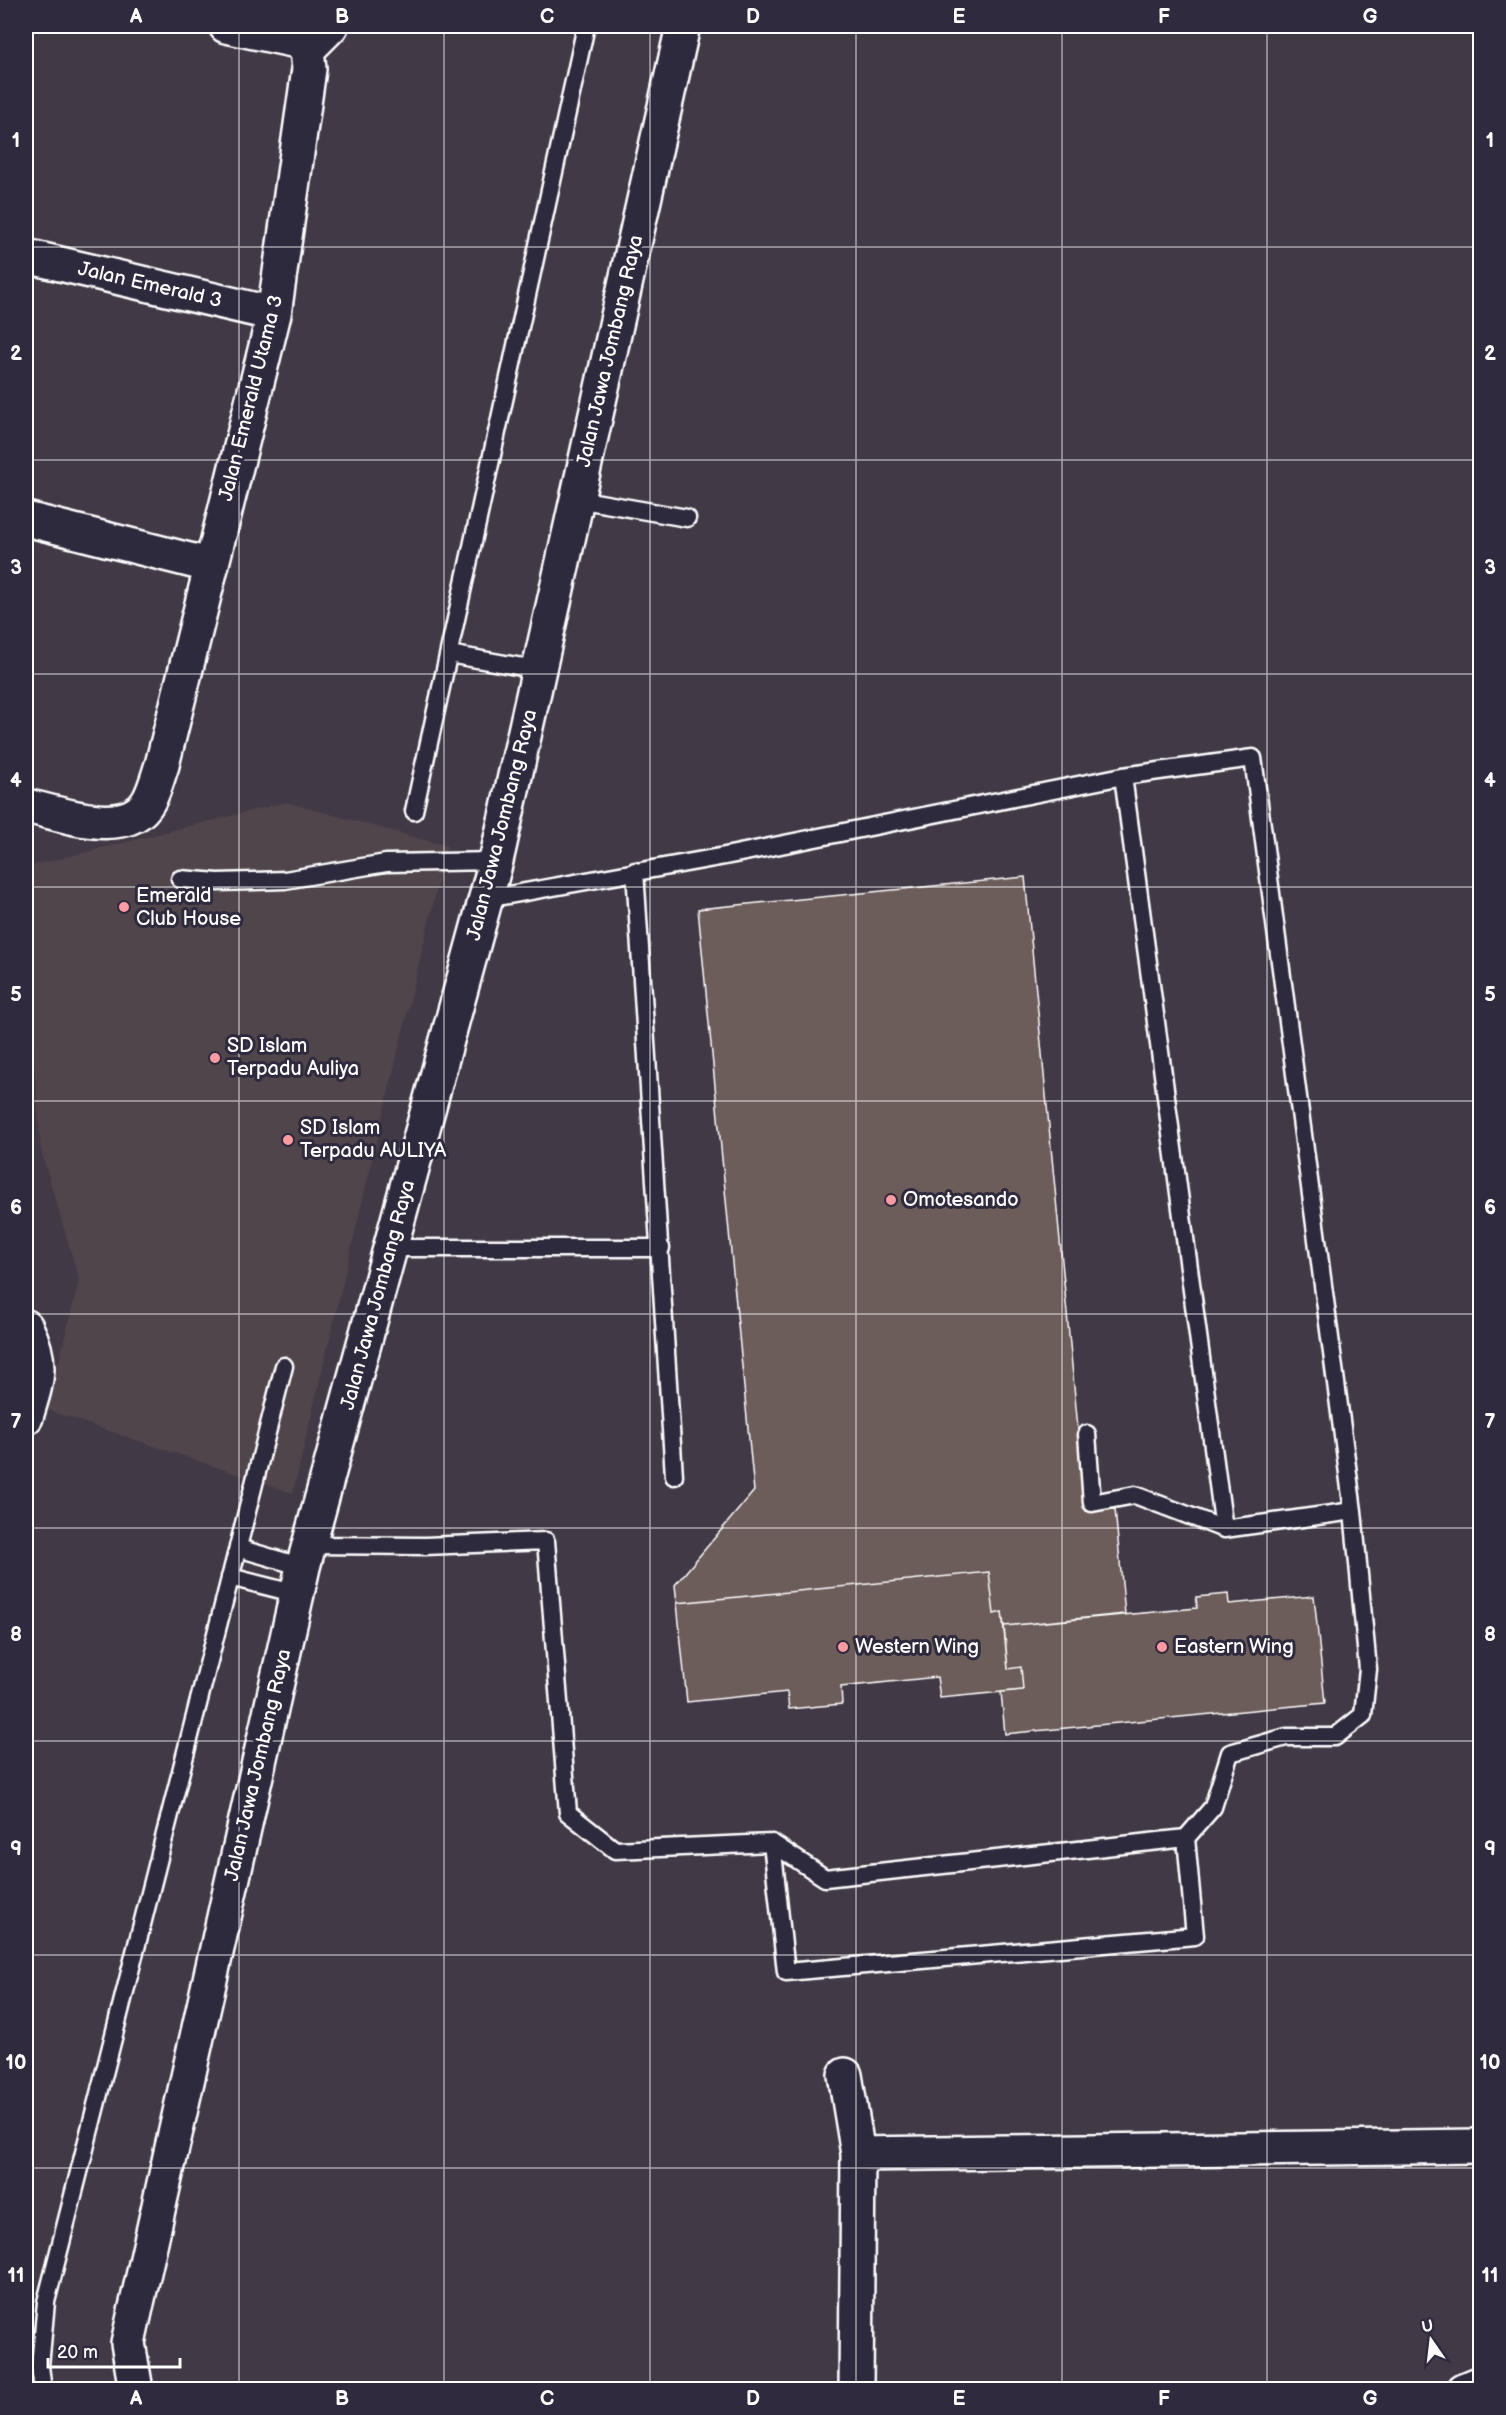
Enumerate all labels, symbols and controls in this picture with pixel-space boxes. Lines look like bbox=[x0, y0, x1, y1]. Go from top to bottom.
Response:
text: A bbox=[129, 5, 143, 29]
text: B bbox=[335, 5, 349, 29]
text: C bbox=[540, 5, 554, 29]
text: D bbox=[746, 5, 760, 29]
text: E bbox=[953, 5, 966, 29]
text: F bbox=[1158, 5, 1170, 29]
text: G bbox=[1363, 5, 1378, 29]
text: 1 bbox=[12, 129, 20, 153]
text: 1 bbox=[1486, 129, 1494, 153]
street label: Jalan Jawa Jombang Raya bbox=[572, 233, 648, 469]
street label: Jalan Emerald 3 bbox=[76, 257, 224, 313]
street label: Jalan Emerald Utama 3 bbox=[214, 292, 288, 504]
text: 2 bbox=[10, 342, 22, 366]
text: 2 bbox=[1484, 342, 1496, 366]
text: 3 bbox=[10, 556, 22, 580]
text: 3 bbox=[1484, 556, 1496, 580]
street label: Jalan Jawa Jombang Raya bbox=[462, 707, 542, 943]
text: 4 bbox=[10, 769, 22, 793]
text: 4 bbox=[1484, 769, 1496, 793]
place label: Emerald Club House bbox=[136, 884, 241, 931]
marker: Emerald Club House bbox=[117, 900, 131, 914]
text: 5 bbox=[10, 983, 22, 1007]
text: 5 bbox=[1484, 983, 1496, 1007]
place label: SD Islam Terpadu Auliya bbox=[227, 1034, 359, 1081]
marker: SD Islam Terpadu Auliya bbox=[208, 1051, 222, 1065]
place label: SD Islam Terpadu AULIYA bbox=[300, 1116, 447, 1163]
marker: SD Islam Terpadu AULIYA bbox=[281, 1133, 295, 1147]
street label: Jalan Jawa Jombang Raya bbox=[336, 1177, 420, 1413]
place label: Omotesando bbox=[903, 1188, 1019, 1212]
marker: Omotesando bbox=[884, 1193, 898, 1207]
text: 6 bbox=[10, 1196, 22, 1220]
text: 6 bbox=[1484, 1196, 1496, 1220]
text: 7 bbox=[10, 1410, 22, 1434]
text: 7 bbox=[1484, 1410, 1496, 1434]
text: 8 bbox=[10, 1623, 22, 1647]
text: 8 bbox=[1484, 1623, 1496, 1647]
place label: Western Wing bbox=[855, 1635, 979, 1659]
place label: Eastern Wing bbox=[1174, 1635, 1294, 1659]
marker: Western Wing bbox=[836, 1640, 850, 1654]
marker: Eastern Wing bbox=[1155, 1640, 1169, 1654]
street label: Jalan Jawa Jombang Raya bbox=[220, 1647, 296, 1883]
text: 9 bbox=[10, 1837, 22, 1861]
text: 9 bbox=[1484, 1837, 1496, 1861]
text: 10 bbox=[6, 2051, 26, 2075]
text: 10 bbox=[1480, 2051, 1500, 2075]
text: 11 bbox=[8, 2264, 24, 2288]
text: 11 bbox=[1482, 2264, 1498, 2288]
north arrow bbox=[1401, 2310, 1461, 2370]
text: U bbox=[1420, 2316, 1436, 2337]
scale bar bbox=[48, 2331, 180, 2369]
text: 20 m bbox=[57, 2342, 98, 2363]
text: A bbox=[129, 2387, 143, 2411]
text: B bbox=[335, 2387, 349, 2411]
text: C bbox=[540, 2387, 554, 2411]
text: D bbox=[746, 2387, 760, 2411]
text: E bbox=[953, 2387, 966, 2411]
text: F bbox=[1158, 2387, 1170, 2411]
text: G bbox=[1363, 2387, 1378, 2411]

